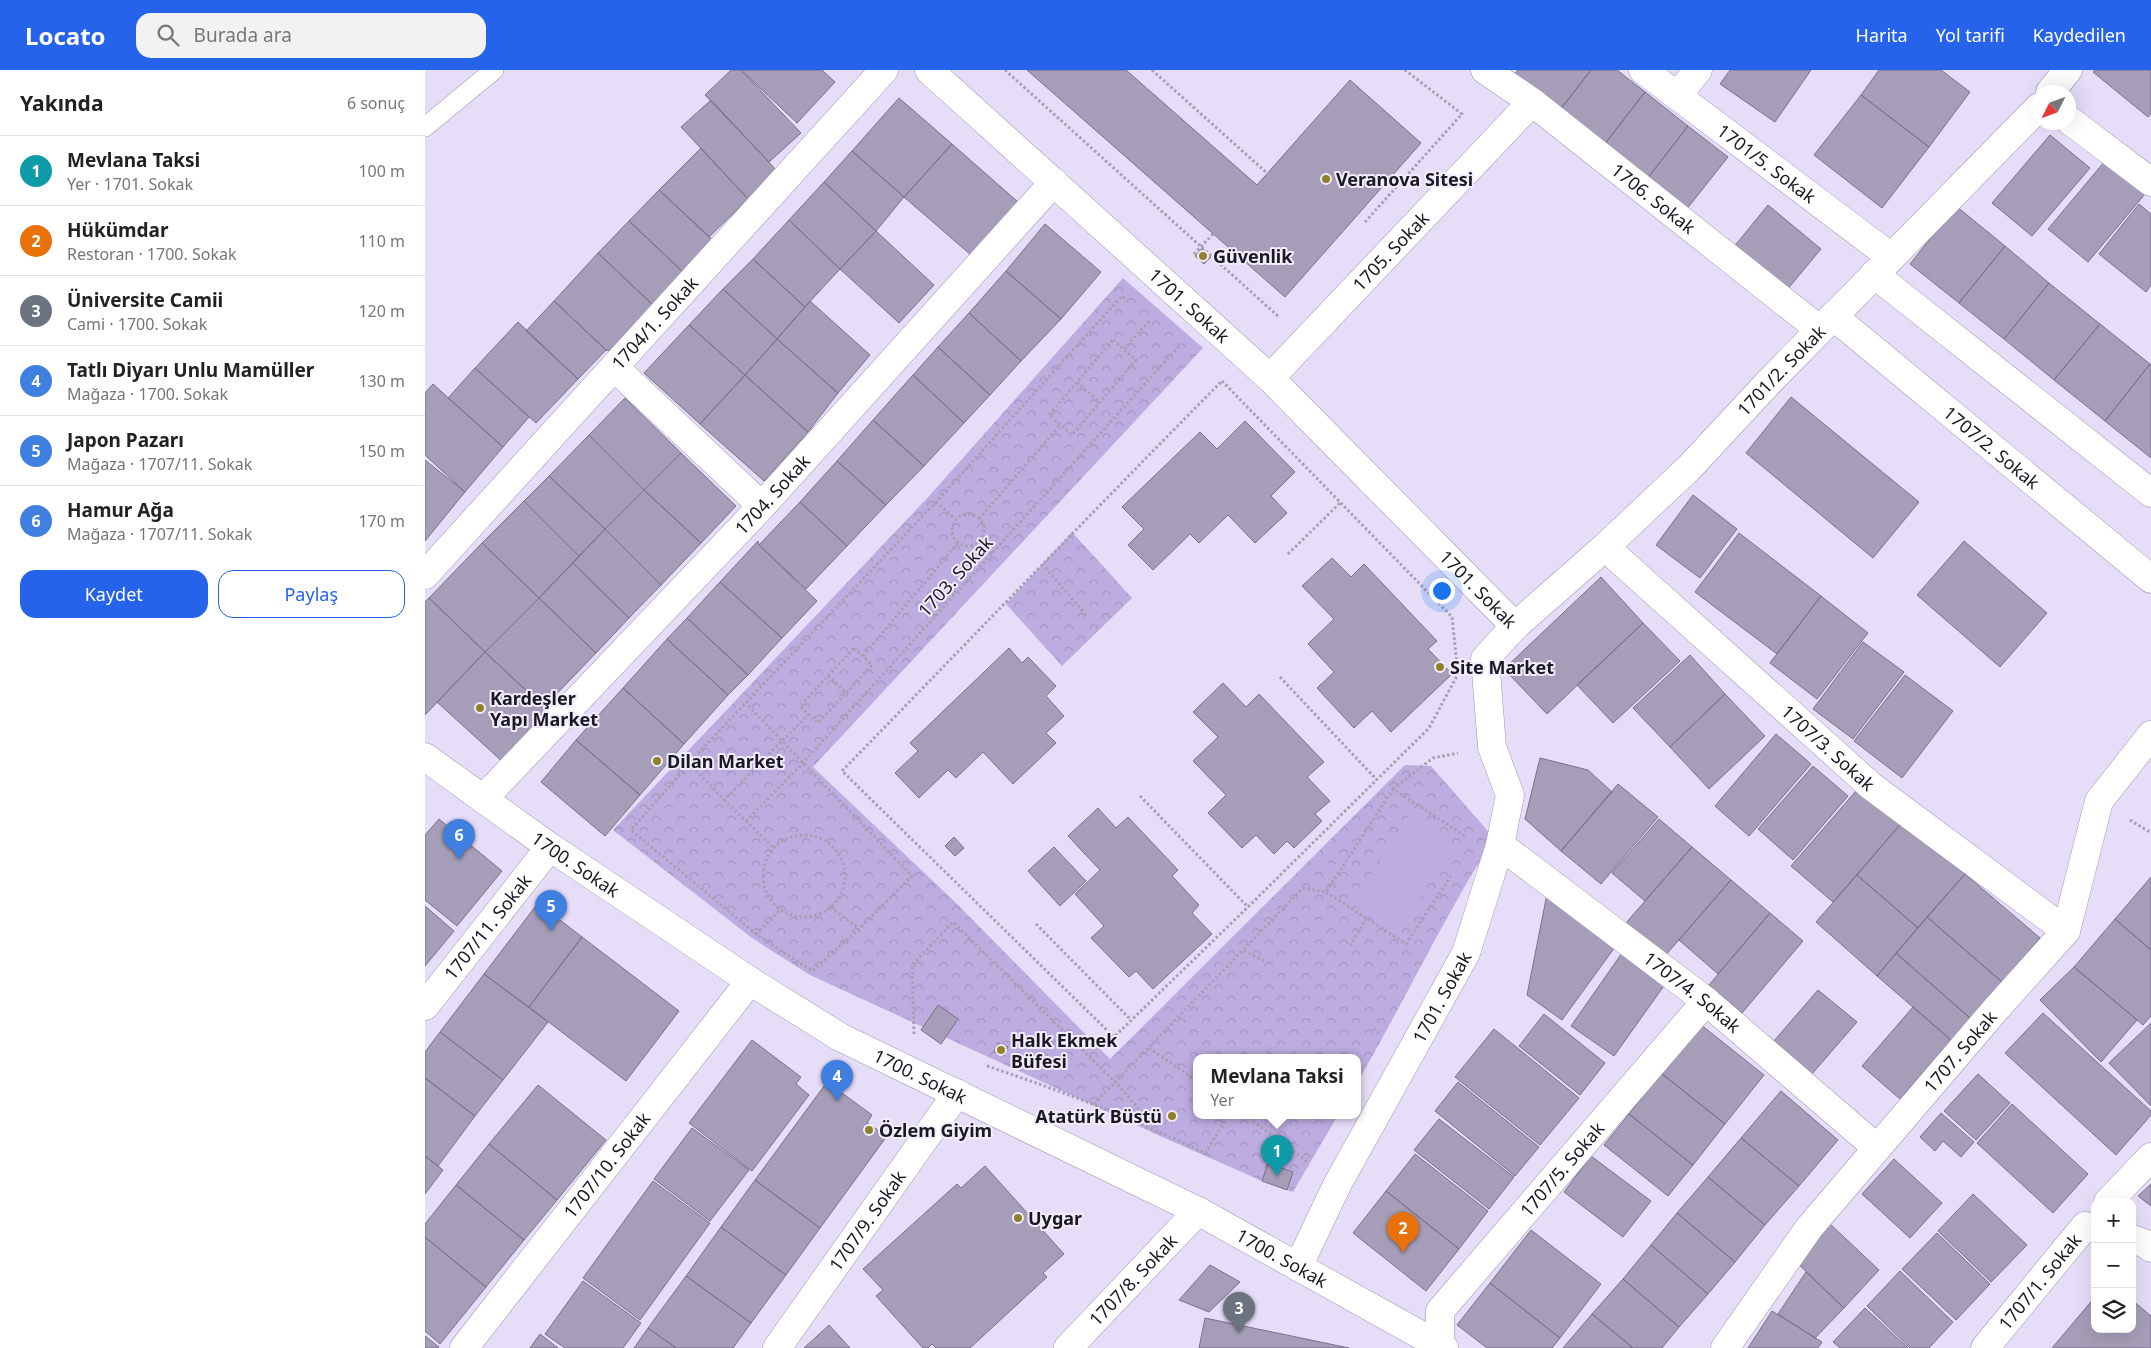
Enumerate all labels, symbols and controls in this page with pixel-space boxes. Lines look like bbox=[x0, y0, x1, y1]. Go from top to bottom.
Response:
search box bbox=[136, 13, 486, 58]
text: Locato bbox=[25, 19, 106, 52]
icon: search bbox=[154, 21, 182, 49]
text: Burada ara bbox=[194, 22, 292, 48]
text: Harita bbox=[1856, 23, 1908, 47]
text: Yol tarifi bbox=[1936, 23, 2005, 47]
text: Kaydedilen bbox=[2033, 23, 2126, 47]
north arrow bbox=[2031, 85, 2076, 130]
text: Yakında bbox=[20, 89, 103, 117]
text: 6 sonuç bbox=[347, 92, 405, 114]
street label: 1701/5. Sokak bbox=[1712, 118, 1821, 209]
text: Mevlana Taksi bbox=[67, 147, 200, 173]
street label: 1706. Sokak bbox=[1607, 158, 1701, 239]
text: 1 bbox=[31, 160, 41, 182]
text: 100 m bbox=[358, 160, 405, 182]
place label: Veranova Sitesi bbox=[1336, 167, 1473, 191]
text: Yer · 1701. Sokak bbox=[67, 173, 193, 195]
marker: Veranova Sitesi bbox=[1320, 173, 1332, 185]
street label: 1705. Sokak bbox=[1347, 206, 1434, 296]
text: Hükümdar bbox=[67, 217, 168, 243]
text: 2 bbox=[31, 230, 41, 252]
text: 110 m bbox=[358, 230, 405, 252]
text: Restoran · 1700. Sokak bbox=[67, 243, 236, 265]
place label: Güvenlik bbox=[1213, 244, 1293, 268]
marker: Güvenlik bbox=[1197, 250, 1209, 262]
street label: 1701. Sokak bbox=[1144, 263, 1235, 348]
street label: 1704/1. Sokak bbox=[606, 271, 703, 374]
text: Üniversite Camii bbox=[67, 287, 223, 313]
text: 3 bbox=[31, 300, 41, 322]
text: 120 m bbox=[358, 300, 405, 322]
text: Cami · 1700. Sokak bbox=[67, 313, 207, 335]
street label: 1701/2. Sokak bbox=[1732, 319, 1831, 421]
text: Tatlı Diyarı Unlu Mamüller bbox=[67, 357, 314, 383]
text: 4 bbox=[31, 370, 41, 392]
text: 130 m bbox=[358, 370, 405, 392]
text: Mağaza · 1700. Sokak bbox=[67, 383, 228, 405]
street label: 1707/2. Sokak bbox=[1939, 400, 2045, 494]
text: Japon Pazarı bbox=[67, 427, 184, 453]
text: 5 bbox=[31, 440, 41, 462]
text: 150 m bbox=[358, 440, 405, 462]
street label: 1704. Sokak bbox=[729, 449, 815, 540]
text: Mağaza · 1707/11. Sokak bbox=[67, 453, 252, 475]
text: Hamur Ağa bbox=[67, 497, 174, 523]
text: 6 bbox=[31, 510, 41, 532]
text: 170 m bbox=[358, 510, 405, 532]
text: Mağaza · 1707/11. Sokak bbox=[67, 523, 252, 545]
street label: 1703. Sokak bbox=[912, 530, 998, 621]
street label: 1701. Sokak bbox=[1434, 545, 1523, 633]
button: Kaydet bbox=[20, 570, 208, 618]
button: Paylaş bbox=[218, 570, 405, 618]
your location bbox=[1429, 578, 1455, 604]
place label: Site Market bbox=[1450, 655, 1554, 679]
marker: Site Market bbox=[1434, 661, 1446, 673]
place label: Kardeşler Yapı Market bbox=[490, 686, 598, 731]
street label: 1707/3. Sokak bbox=[1776, 699, 1880, 796]
marker: Kardeşler Yapı Market bbox=[474, 702, 486, 714]
place label: Dilan Market bbox=[667, 749, 784, 773]
marker: Dilan Market bbox=[651, 755, 663, 767]
pin: 6 bbox=[443, 819, 475, 860]
street label: 1700. Sokak bbox=[527, 826, 625, 902]
street label: 1707/11. Sokak bbox=[438, 869, 537, 984]
pin: 5 bbox=[535, 890, 567, 931]
street label: 1707/4. Sokak bbox=[1639, 946, 1746, 1038]
street label: 1701. Sokak bbox=[1407, 947, 1477, 1047]
street label: 1707. Sokak bbox=[1918, 1005, 2002, 1097]
place label: Halk Ekmek Büfesi bbox=[1011, 1028, 1118, 1073]
street label: 1700. Sokak bbox=[870, 1043, 971, 1109]
marker: Halk Ekmek Büfesi bbox=[995, 1044, 1007, 1056]
popup bbox=[1193, 1054, 1361, 1119]
pin: 4 bbox=[821, 1060, 853, 1101]
text: Mevlana Taksi bbox=[1210, 1063, 1344, 1089]
text: Yer bbox=[1210, 1089, 1234, 1111]
place label: Atatürk Büstü bbox=[1035, 1104, 1162, 1128]
street label: 1707/10. Sokak bbox=[558, 1107, 656, 1223]
marker: Atatürk Büstü bbox=[1166, 1110, 1178, 1122]
street label: 1707/5. Sokak bbox=[1514, 1116, 1609, 1222]
place label: Özlem Giyim bbox=[879, 1118, 992, 1142]
marker: Özlem Giyim bbox=[863, 1124, 875, 1136]
pin: 1 bbox=[1261, 1135, 1293, 1176]
street label: 1707/9. Sokak bbox=[823, 1165, 911, 1276]
map controls bbox=[2091, 1198, 2136, 1333]
button: + bbox=[2091, 1198, 2136, 1243]
place label: Uygar bbox=[1028, 1206, 1082, 1230]
marker: Uygar bbox=[1012, 1212, 1024, 1224]
pin: 2 bbox=[1387, 1212, 1419, 1253]
street label: 1700. Sokak bbox=[1232, 1223, 1332, 1293]
street label: 1707/1. Sokak bbox=[1993, 1228, 2086, 1335]
street label: 1707/8. Sokak bbox=[1083, 1229, 1182, 1331]
button: − bbox=[2091, 1243, 2136, 1288]
button: layers bbox=[2091, 1288, 2136, 1333]
pin: 3 bbox=[1223, 1292, 1255, 1333]

